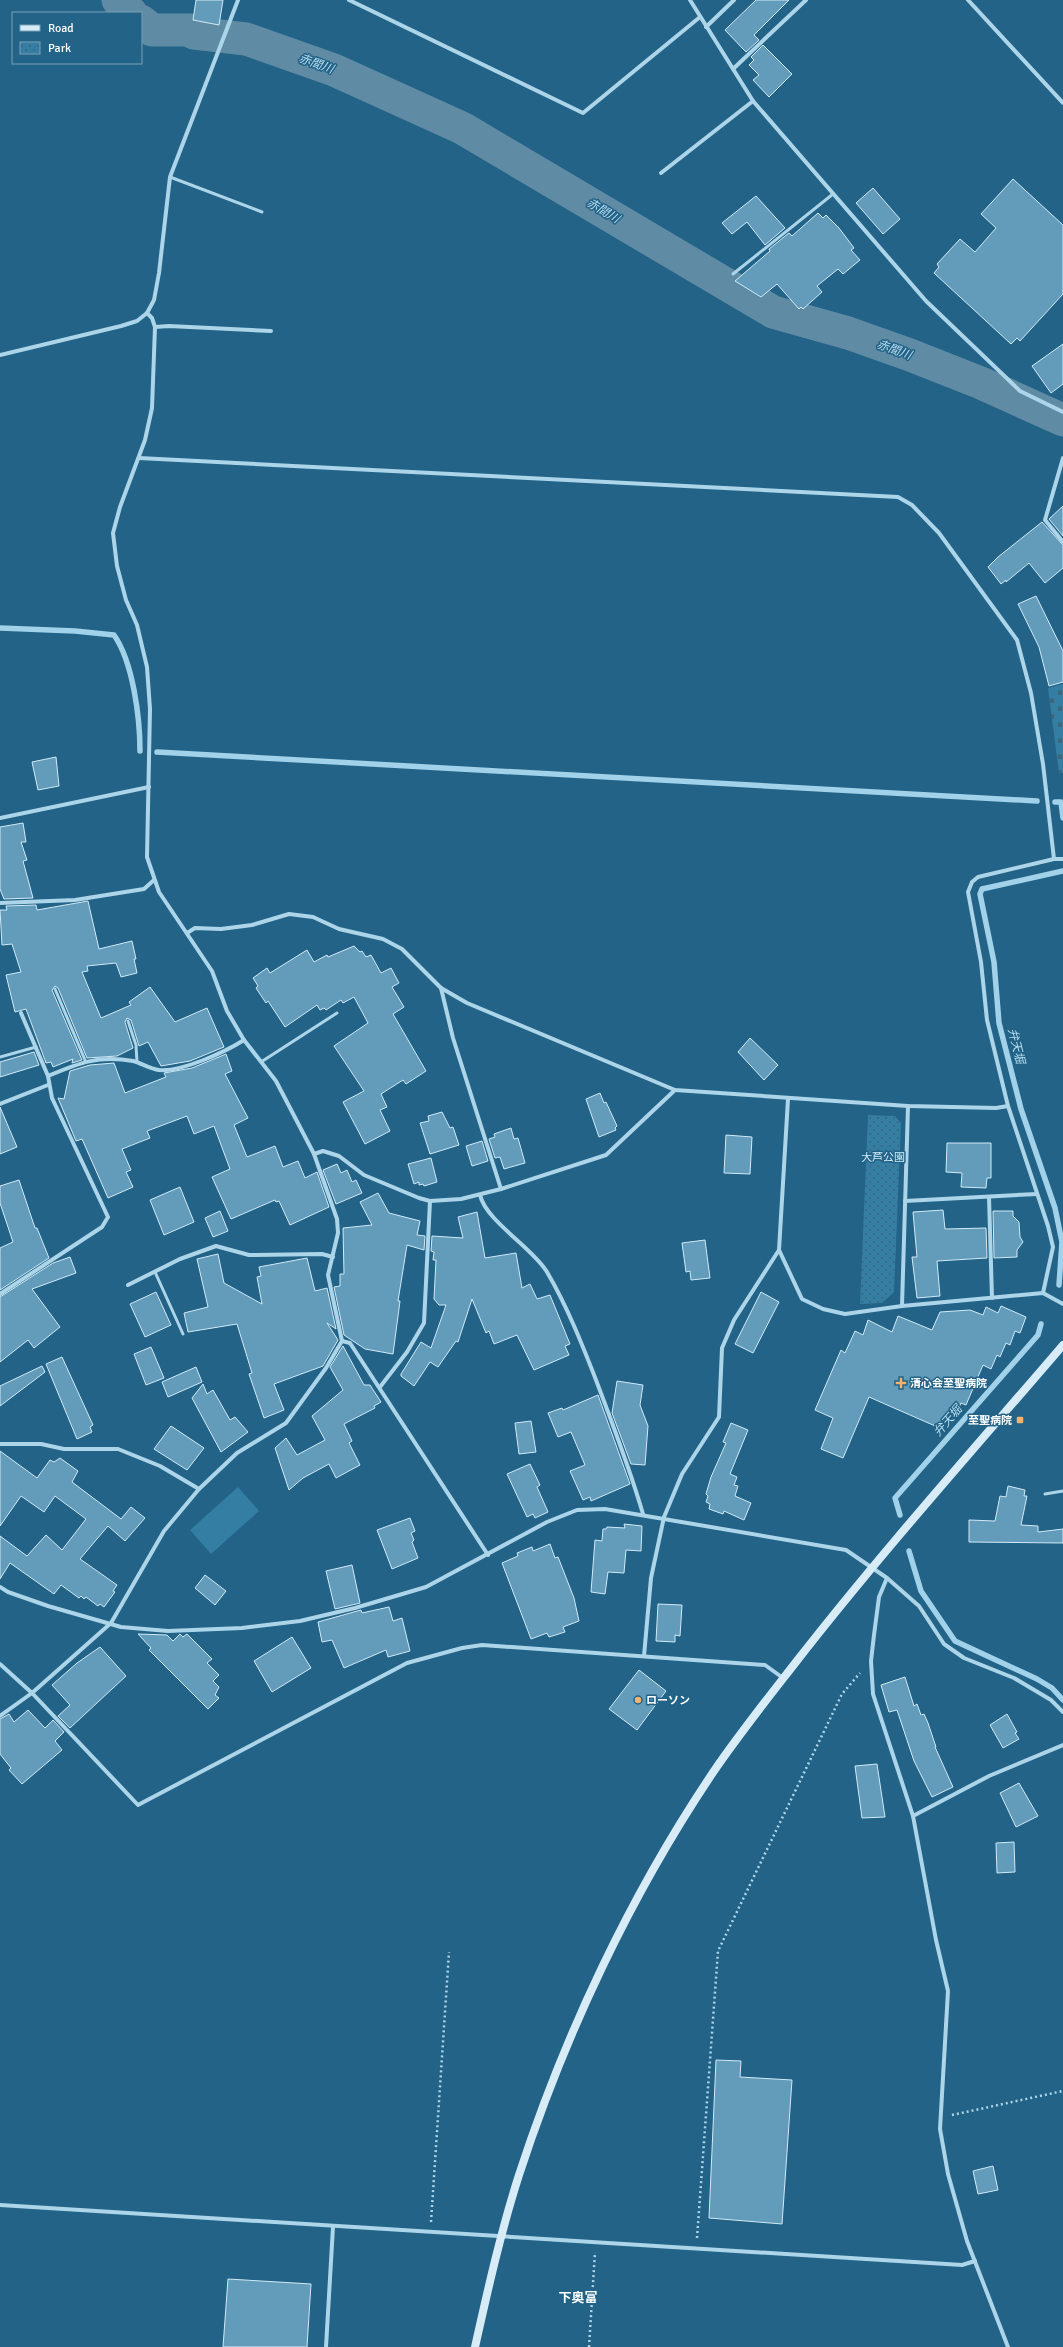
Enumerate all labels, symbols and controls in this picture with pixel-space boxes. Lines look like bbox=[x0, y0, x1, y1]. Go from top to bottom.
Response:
legend bbox=[12, 12, 142, 64]
text: Road bbox=[48, 21, 74, 36]
text: Park bbox=[48, 41, 71, 56]
water label: 赤間川 bbox=[297, 51, 337, 78]
water label: 赤間川 bbox=[584, 195, 624, 228]
water label: 赤間川 bbox=[875, 337, 915, 364]
water label: 弁天堀 bbox=[1004, 1027, 1028, 1067]
park label: 大芦公園 bbox=[861, 1151, 905, 1164]
marker: 清心会至聖病院 bbox=[895, 1377, 907, 1389]
place label: 清心会至聖病院 bbox=[910, 1377, 987, 1390]
water label: 弁天堀 bbox=[931, 1401, 967, 1440]
place label: 至聖病院 bbox=[968, 1414, 1012, 1427]
marker: 至聖病院 bbox=[1015, 1415, 1025, 1425]
place label: ローソン bbox=[646, 1694, 690, 1707]
marker: ローソン bbox=[633, 1695, 643, 1705]
district label: 下奥富 bbox=[558, 2290, 598, 2306]

